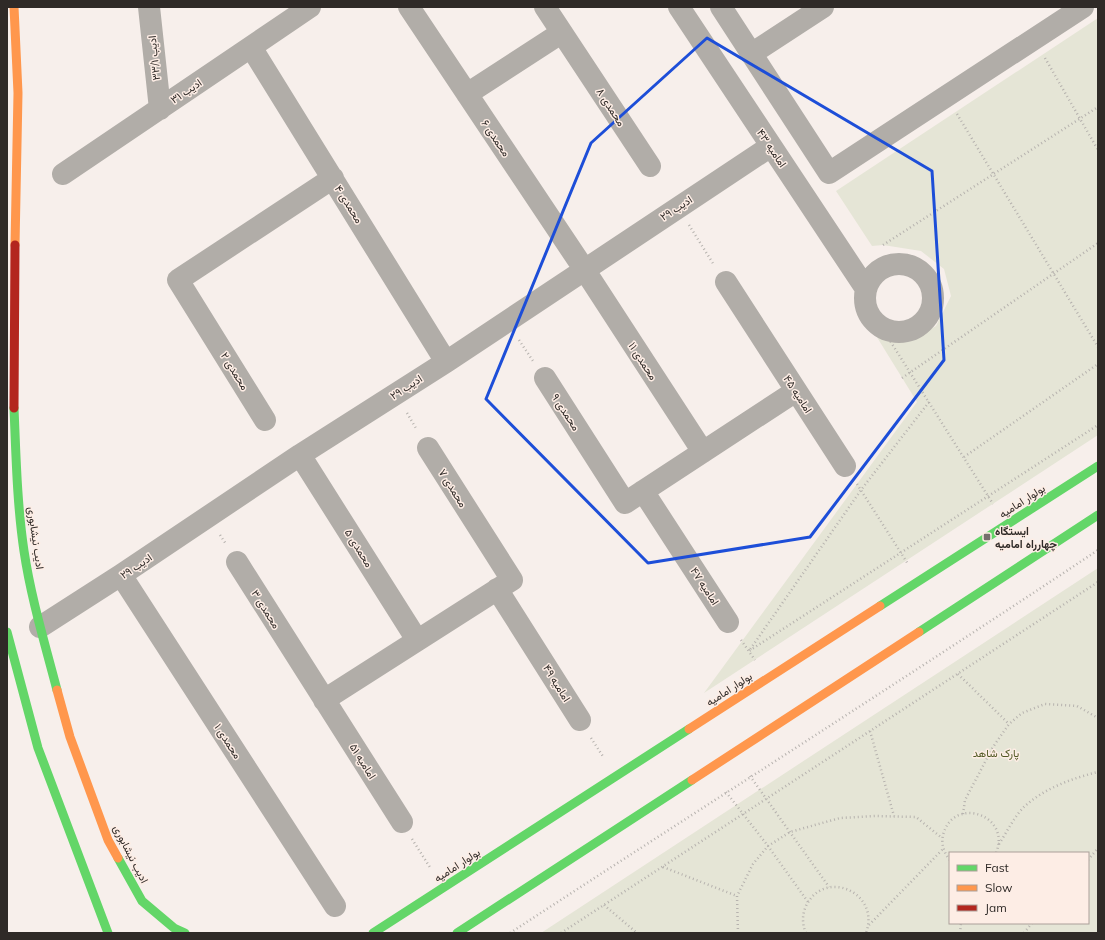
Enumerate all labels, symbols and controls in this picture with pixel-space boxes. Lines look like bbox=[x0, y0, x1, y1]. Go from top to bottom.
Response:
street label: ادیب ۳۳/۱ bbox=[145, 35, 163, 81]
street label: ادیب ۳۱ bbox=[168, 75, 204, 107]
street label: محمدی ۸ bbox=[594, 85, 629, 129]
street label: محمدی ۶ bbox=[479, 117, 513, 159]
street label: امامیه ۴۳ bbox=[754, 126, 790, 170]
street label: محمدی ۴ bbox=[332, 182, 366, 226]
street label: ادیب ۲۹ bbox=[657, 192, 695, 224]
street label: محمدی ۱۱ bbox=[626, 339, 661, 383]
street label: محمدی ۲ bbox=[218, 350, 252, 393]
street label: ادیب ۲۹ bbox=[387, 371, 425, 403]
street label: امامیه ۴۵ bbox=[781, 372, 815, 416]
street label: محمدی ۹ bbox=[549, 391, 583, 433]
street label: محمدی ۷ bbox=[436, 466, 470, 510]
street label: بولوار امامیه bbox=[996, 481, 1048, 521]
street label: ادیب نیشابوری bbox=[25, 506, 47, 570]
place label: ایستگاه چهارراه امامیه bbox=[995, 524, 1057, 552]
street label: محمدی ۵ bbox=[342, 526, 376, 570]
marker: ایستگاه چهارراه امامیه bbox=[982, 532, 992, 542]
street label: ادیب ۲۹ bbox=[117, 550, 155, 582]
street label: امامیه ۴۷ bbox=[688, 564, 722, 608]
street label: محمدی ۳ bbox=[249, 587, 284, 631]
street label: امامیه ۴۹ bbox=[540, 662, 574, 704]
street label: بولوار امامیه bbox=[703, 669, 755, 709]
street label: محمدی ۱ bbox=[211, 721, 245, 761]
street label: امامیه ۵۱ bbox=[347, 741, 379, 781]
park label: پارک شاهد bbox=[973, 746, 1019, 761]
street label: ادیب نیشابوری bbox=[110, 823, 152, 885]
street label: بولوار امامیه bbox=[431, 845, 483, 885]
legend bbox=[949, 852, 1089, 924]
text: Fast bbox=[985, 860, 1009, 875]
text: Slow bbox=[985, 880, 1013, 895]
text: Jam bbox=[985, 900, 1007, 915]

